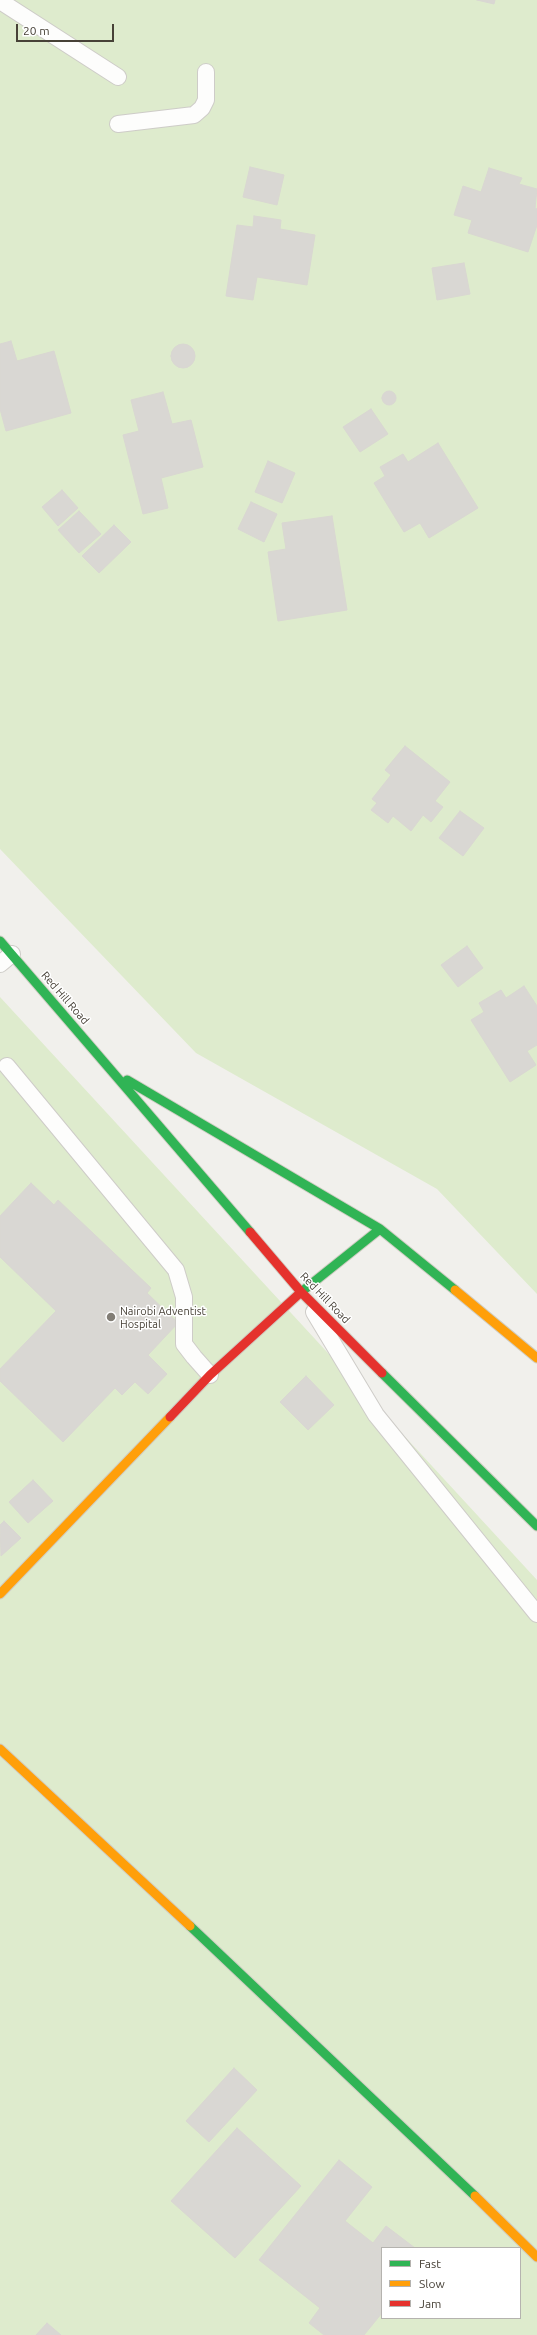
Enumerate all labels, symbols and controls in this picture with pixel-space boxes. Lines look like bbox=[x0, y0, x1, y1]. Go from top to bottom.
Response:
scale bar bbox=[18, 16, 116, 42]
text: 20 m bbox=[23, 24, 50, 37]
street label: Red Hill Road bbox=[38, 969, 92, 1027]
street label: Red Hill Road bbox=[297, 1270, 353, 1326]
place label: Nairobi Adventist Hospital bbox=[120, 1304, 206, 1330]
marker: Nairobi Adventist Hospital bbox=[105, 1311, 117, 1323]
legend bbox=[381, 2247, 521, 2319]
text: Fast bbox=[419, 2257, 441, 2270]
text: Slow bbox=[419, 2277, 445, 2290]
text: Jam bbox=[419, 2297, 441, 2310]

